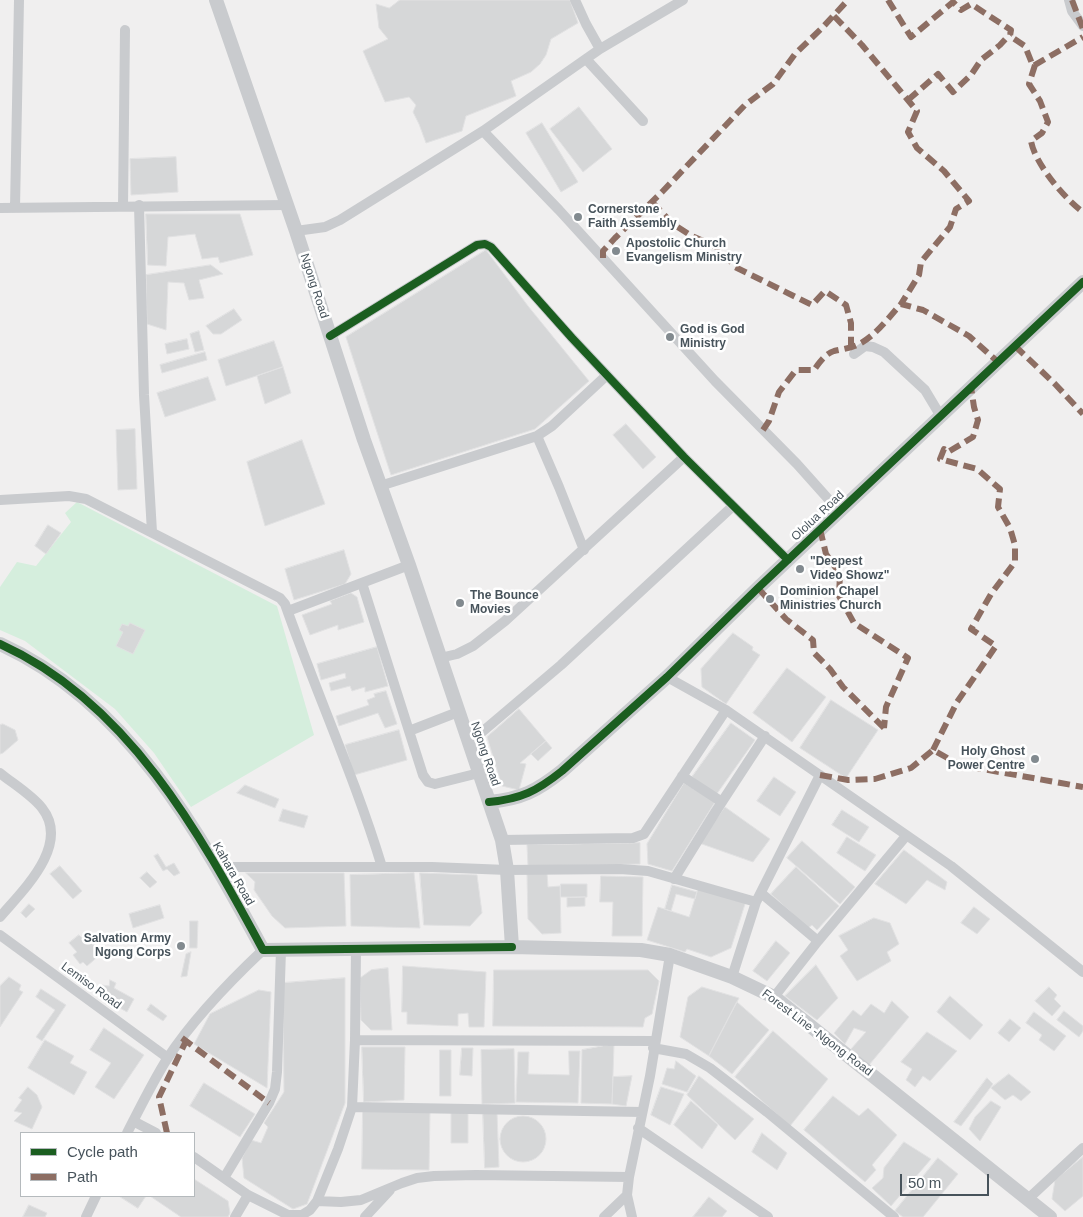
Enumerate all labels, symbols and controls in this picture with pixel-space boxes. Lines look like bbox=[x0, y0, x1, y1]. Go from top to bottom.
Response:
place label: Cornerstone Faith Assembly bbox=[588, 203, 677, 231]
marker: Cornerstone Faith Assembly bbox=[572, 211, 584, 223]
place label: Apostolic Church Evangelism Ministry bbox=[626, 237, 742, 265]
marker: Apostolic Church Evangelism Ministry bbox=[610, 245, 622, 257]
street label: Ngong Road bbox=[297, 252, 331, 320]
place label: God is God Ministry bbox=[680, 323, 745, 351]
marker: God is God Ministry bbox=[664, 331, 676, 343]
street label: Ololua Road bbox=[789, 488, 847, 544]
place label: "Deepest Video Showz" bbox=[810, 555, 889, 583]
marker: "Deepest Video Showz" bbox=[794, 563, 806, 575]
place label: Dominion Chapel Ministries Church bbox=[780, 585, 881, 613]
place label: The Bounce Movies bbox=[470, 589, 539, 617]
marker: Dominion Chapel Ministries Church bbox=[764, 593, 776, 605]
marker: The Bounce Movies bbox=[454, 597, 466, 609]
street label: Ngong Road bbox=[467, 720, 503, 788]
place label: Holy Ghost Power Centre bbox=[948, 745, 1025, 773]
marker: Holy Ghost Power Centre bbox=[1029, 753, 1041, 765]
street label: Kahara Road bbox=[209, 840, 257, 908]
place label: Salvation Army Ngong Corps bbox=[84, 932, 171, 960]
marker: Salvation Army Ngong Corps bbox=[175, 940, 187, 952]
street label: Lemiso Road bbox=[58, 959, 124, 1013]
street label: Forest Line -Ngong Road bbox=[759, 987, 875, 1079]
legend bbox=[20, 1132, 195, 1197]
text: Cycle path bbox=[67, 1143, 138, 1160]
scale bar bbox=[903, 1164, 992, 1196]
text: Path bbox=[67, 1168, 98, 1185]
text: 50 m bbox=[908, 1174, 941, 1191]

